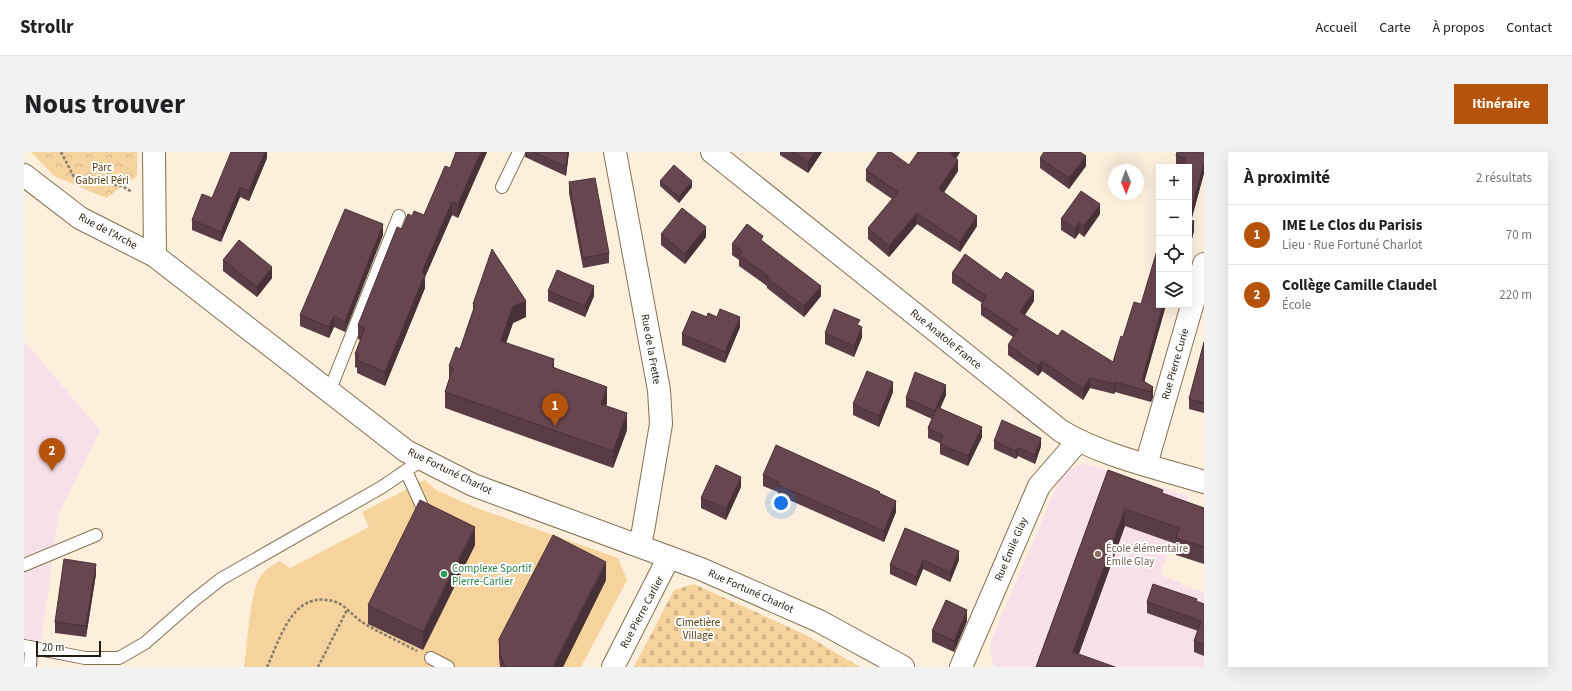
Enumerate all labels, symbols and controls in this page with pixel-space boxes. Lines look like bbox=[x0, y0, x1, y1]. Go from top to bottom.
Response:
text: Strollr bbox=[20, 14, 74, 41]
text: Accueil bbox=[1316, 18, 1357, 38]
text: Carte bbox=[1379, 18, 1411, 38]
text: À propos bbox=[1433, 18, 1484, 38]
text: Contact bbox=[1506, 18, 1552, 38]
text: Nous trouver bbox=[24, 84, 185, 124]
button: Itinéraire bbox=[1454, 84, 1548, 124]
park label: Parc Gabriel Péri bbox=[75, 160, 129, 188]
north arrow bbox=[1108, 164, 1144, 200]
map controls bbox=[1156, 164, 1192, 308]
button: + bbox=[1156, 164, 1192, 200]
text: À proximité bbox=[1244, 166, 1330, 190]
text: 2 résultats bbox=[1476, 169, 1532, 187]
button: − bbox=[1156, 200, 1192, 236]
street label: Rue de l'Arche bbox=[76, 209, 141, 253]
text: IME Le Clos du Parisis bbox=[1282, 215, 1422, 236]
text: 1 bbox=[1254, 226, 1260, 244]
text: 70 m bbox=[1506, 226, 1532, 244]
button: locate bbox=[1156, 236, 1192, 272]
text: Lieu · Rue Fortuné Charlot bbox=[1282, 236, 1423, 254]
button: layers bbox=[1156, 272, 1192, 308]
text: Collège Camille Claudel bbox=[1282, 275, 1437, 296]
text: 2 bbox=[1254, 286, 1260, 304]
text: 220 m bbox=[1499, 286, 1532, 304]
text: École bbox=[1282, 296, 1311, 314]
street label: Rue Anatole France bbox=[907, 306, 985, 373]
street label: Rue de la Frette bbox=[637, 313, 665, 386]
street label: Rue Pierre Curie bbox=[1158, 326, 1193, 401]
pin: 1 bbox=[542, 393, 568, 426]
pin: 2 bbox=[39, 438, 65, 471]
street label: Rue Fortuné Charlot bbox=[405, 444, 495, 498]
your location bbox=[771, 493, 791, 513]
street label: Rue Émile Glay bbox=[991, 515, 1031, 583]
place label: École élémentaire Émile Glay bbox=[1106, 541, 1189, 569]
marker: École élémentaire Émile Glay bbox=[1093, 549, 1103, 559]
place label: Complexe Sportif Pierre-Carlier bbox=[452, 561, 532, 589]
street label: Rue Fortuné Charlot bbox=[706, 565, 796, 617]
marker: Complexe Sportif Pierre-Carlier bbox=[439, 569, 449, 579]
street label: Rue Pierre Carlier bbox=[617, 573, 667, 651]
park label: Cimetière Village bbox=[676, 615, 721, 643]
scale bar bbox=[36, 639, 101, 658]
text: 20 m bbox=[42, 640, 64, 655]

